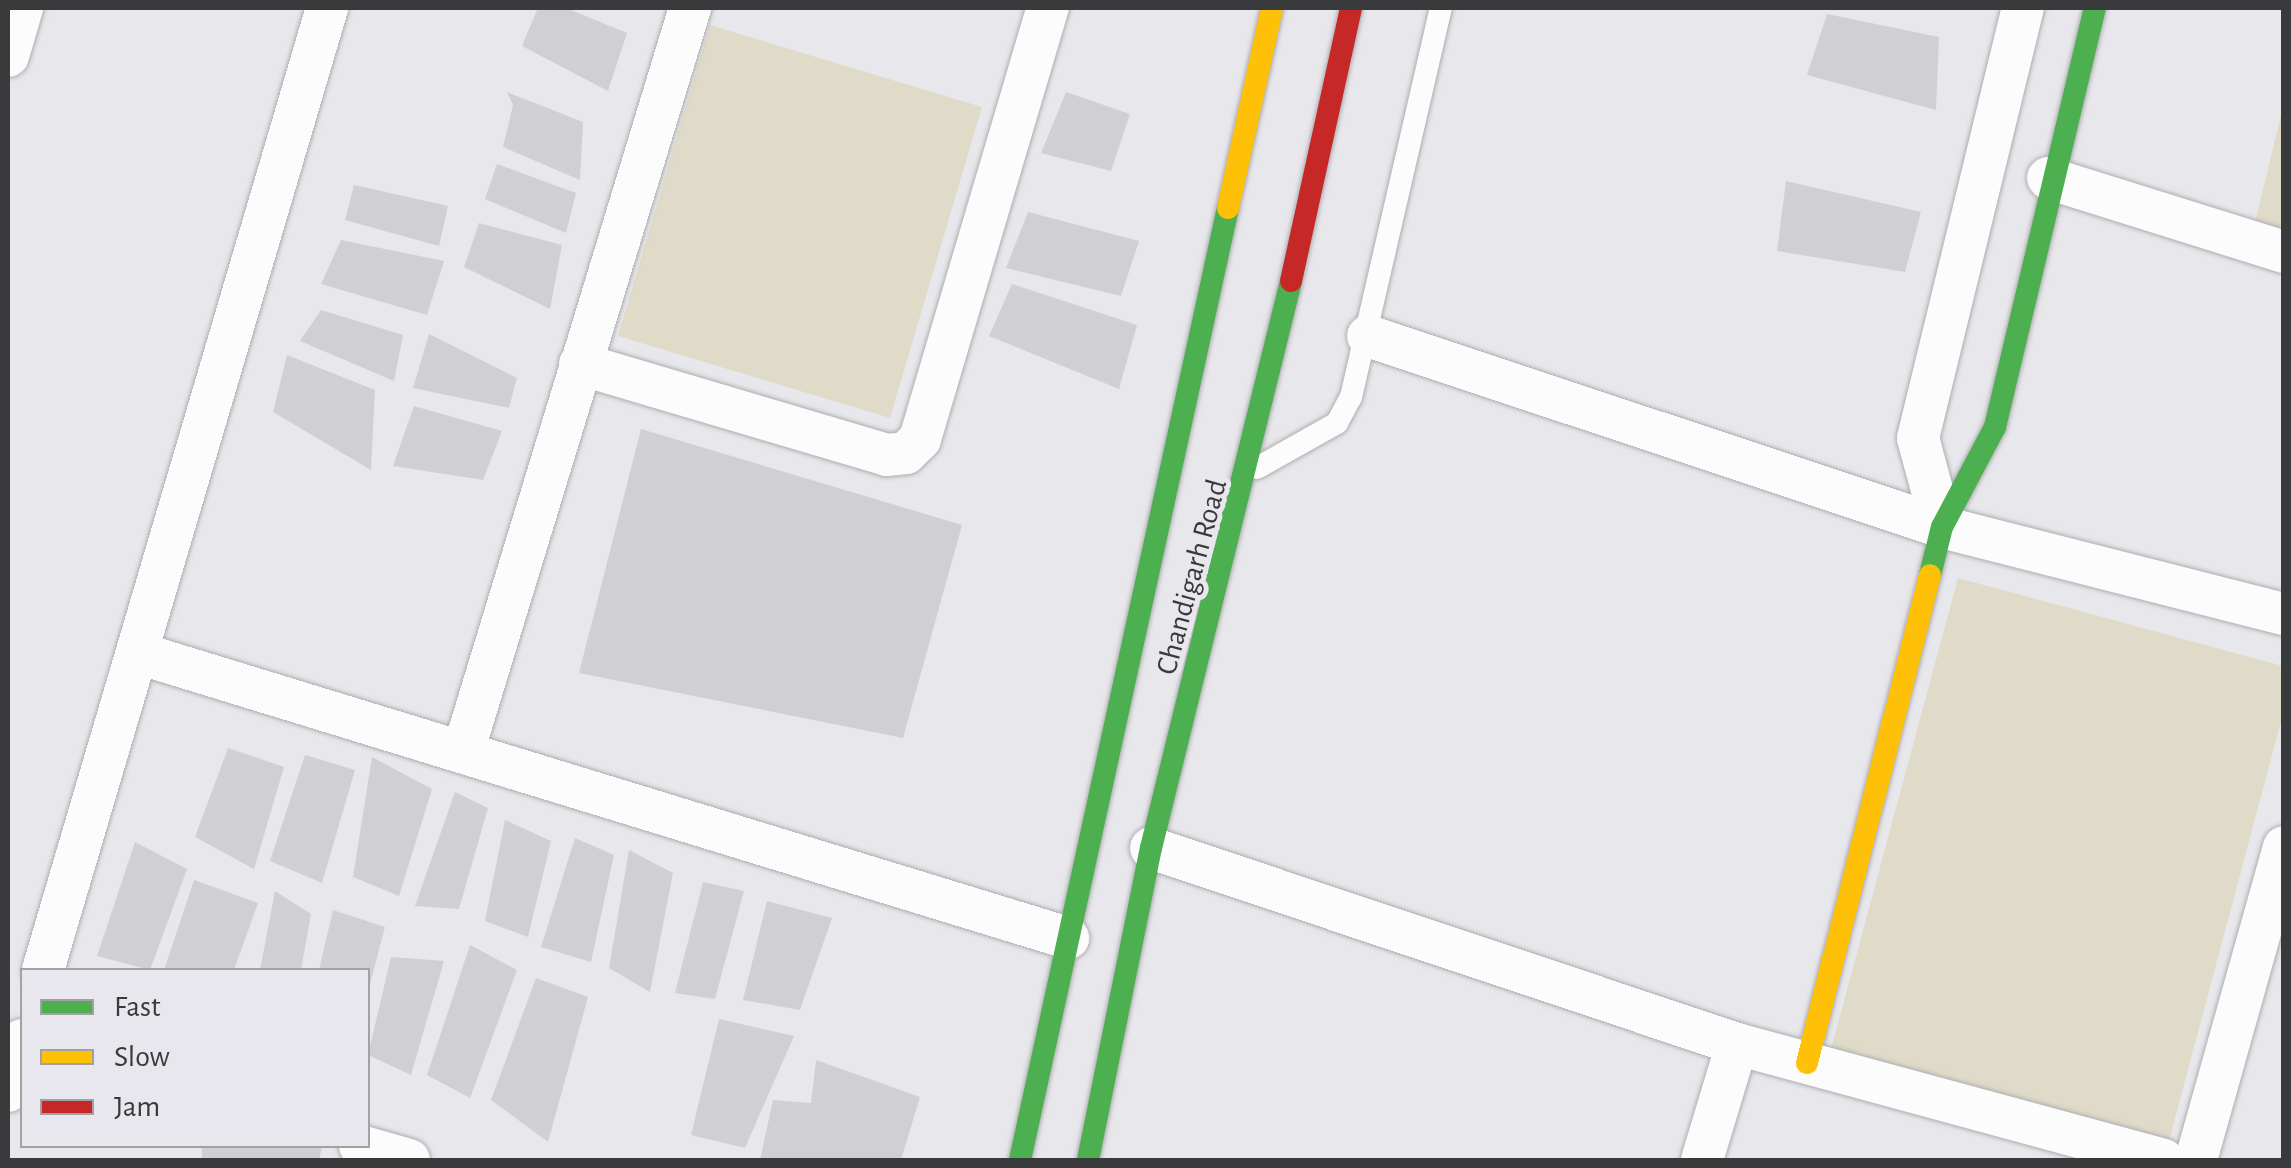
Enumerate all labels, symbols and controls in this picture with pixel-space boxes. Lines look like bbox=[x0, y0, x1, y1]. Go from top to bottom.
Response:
street label: Chandigarh Road bbox=[1149, 475, 1235, 679]
legend bbox=[20, 968, 370, 1148]
text: Fast bbox=[114, 992, 161, 1022]
text: Slow bbox=[114, 1042, 170, 1072]
text: Jam bbox=[114, 1092, 160, 1122]

